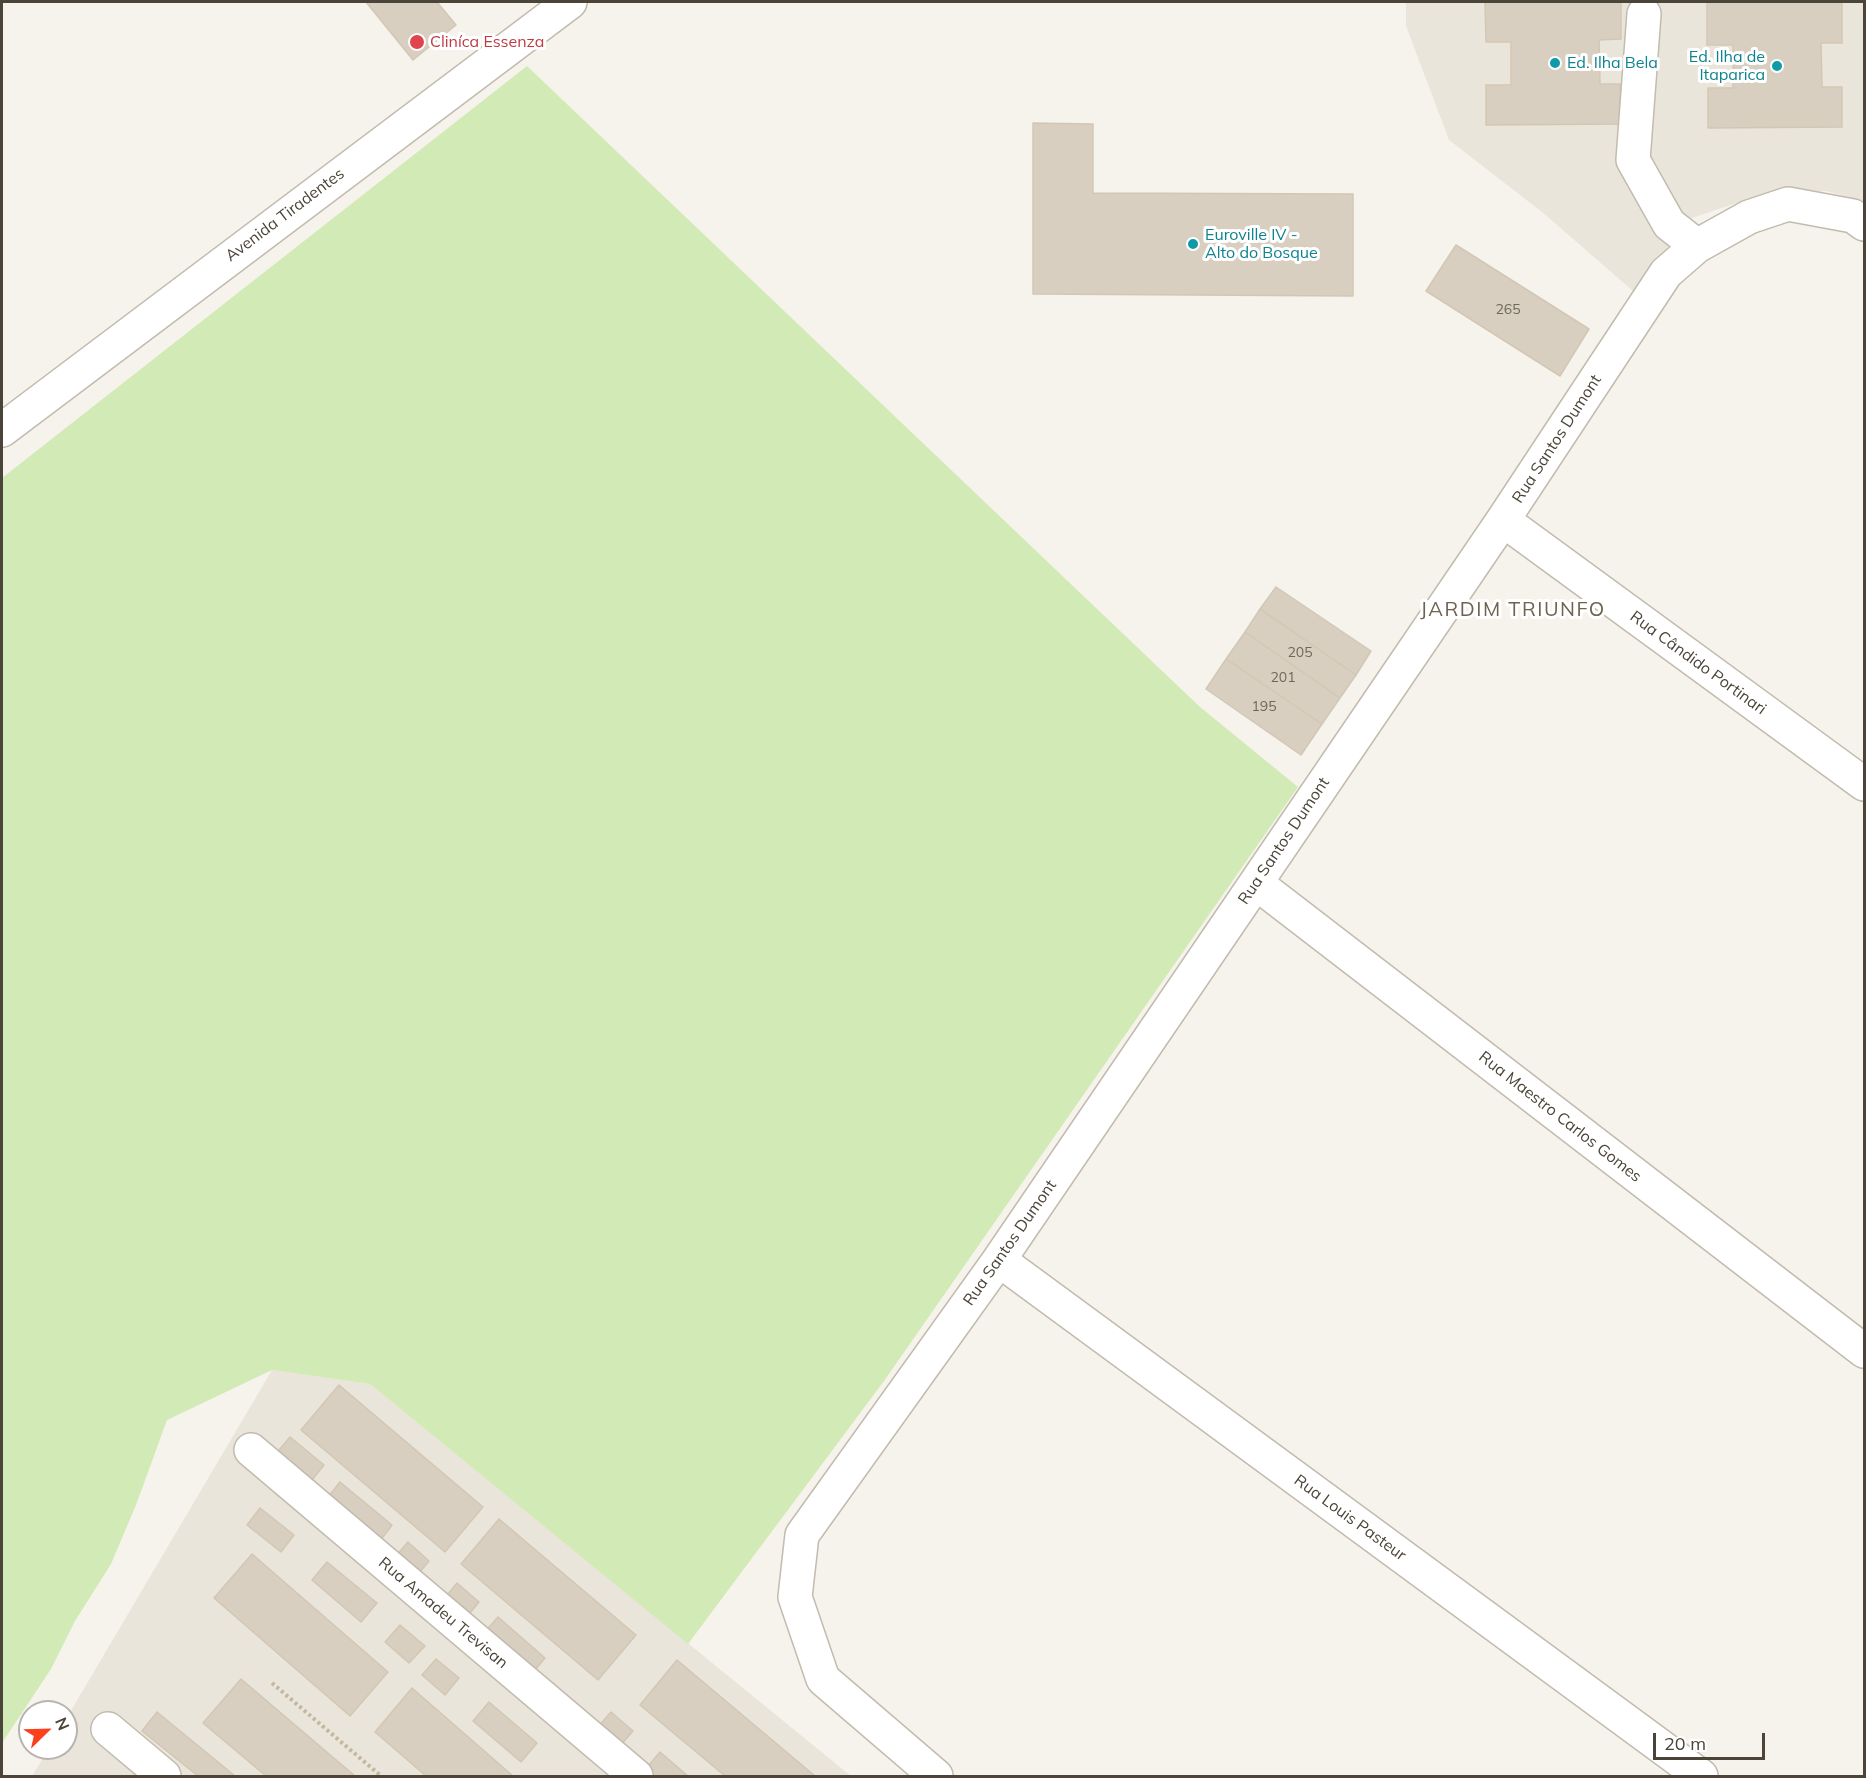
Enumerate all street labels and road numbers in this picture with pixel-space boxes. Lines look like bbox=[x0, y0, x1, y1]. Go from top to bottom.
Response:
street label: Avenida Tiradentes bbox=[222, 164, 348, 266]
street label: Rua Santos Dumont bbox=[1508, 371, 1606, 507]
street label: Rua Cândido Portinari bbox=[1626, 607, 1770, 719]
street label: Rua Santos Dumont bbox=[1234, 774, 1334, 908]
street label: Rua Maestro Carlos Gomes bbox=[1475, 1047, 1645, 1187]
street label: Rua Santos Dumont bbox=[959, 1176, 1061, 1310]
street label: Rua Louis Pasteur bbox=[1290, 1471, 1410, 1565]
street label: Rua Amadeu Trevisan bbox=[374, 1553, 512, 1673]

